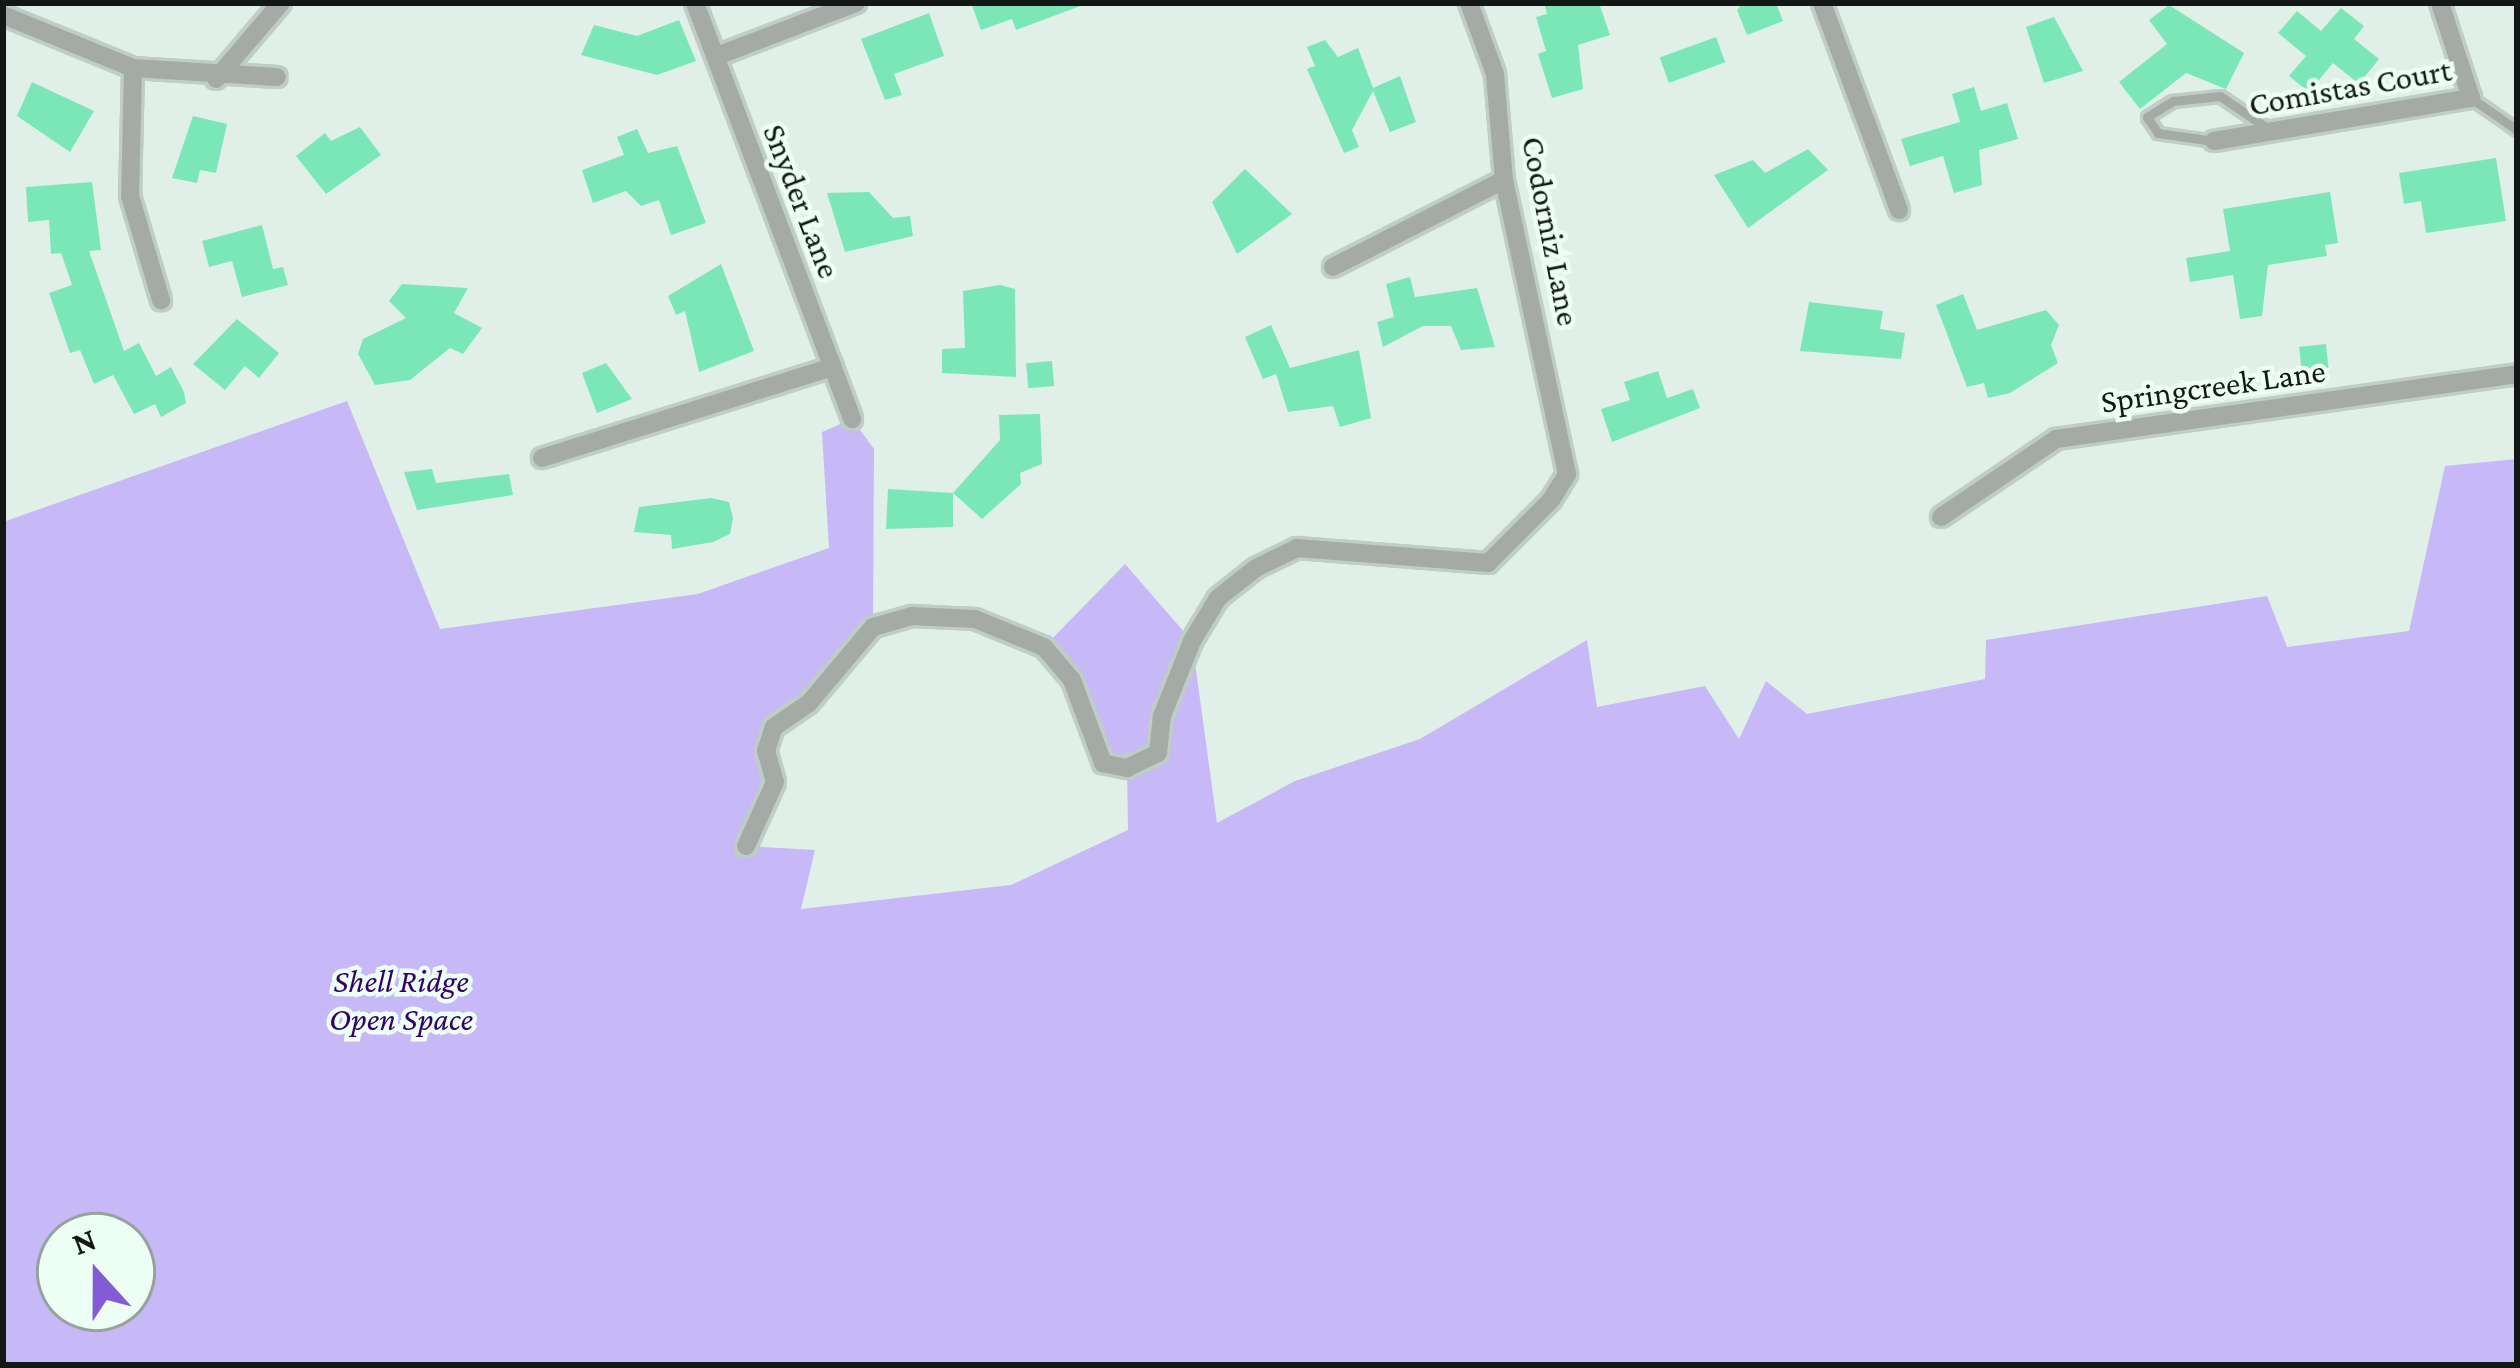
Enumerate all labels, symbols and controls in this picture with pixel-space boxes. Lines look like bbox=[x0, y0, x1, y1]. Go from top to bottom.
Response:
street label: Comistas Court bbox=[2246, 50, 2454, 124]
street label: Snyder Lane bbox=[755, 118, 849, 284]
street label: Codorniz Lane bbox=[1513, 133, 1589, 329]
street label: Springcreek Lane bbox=[2098, 351, 2328, 421]
park label: Shell Ridge Open Space bbox=[329, 961, 473, 1039]
north arrow bbox=[36, 1212, 156, 1332]
text: N bbox=[67, 1219, 101, 1262]

